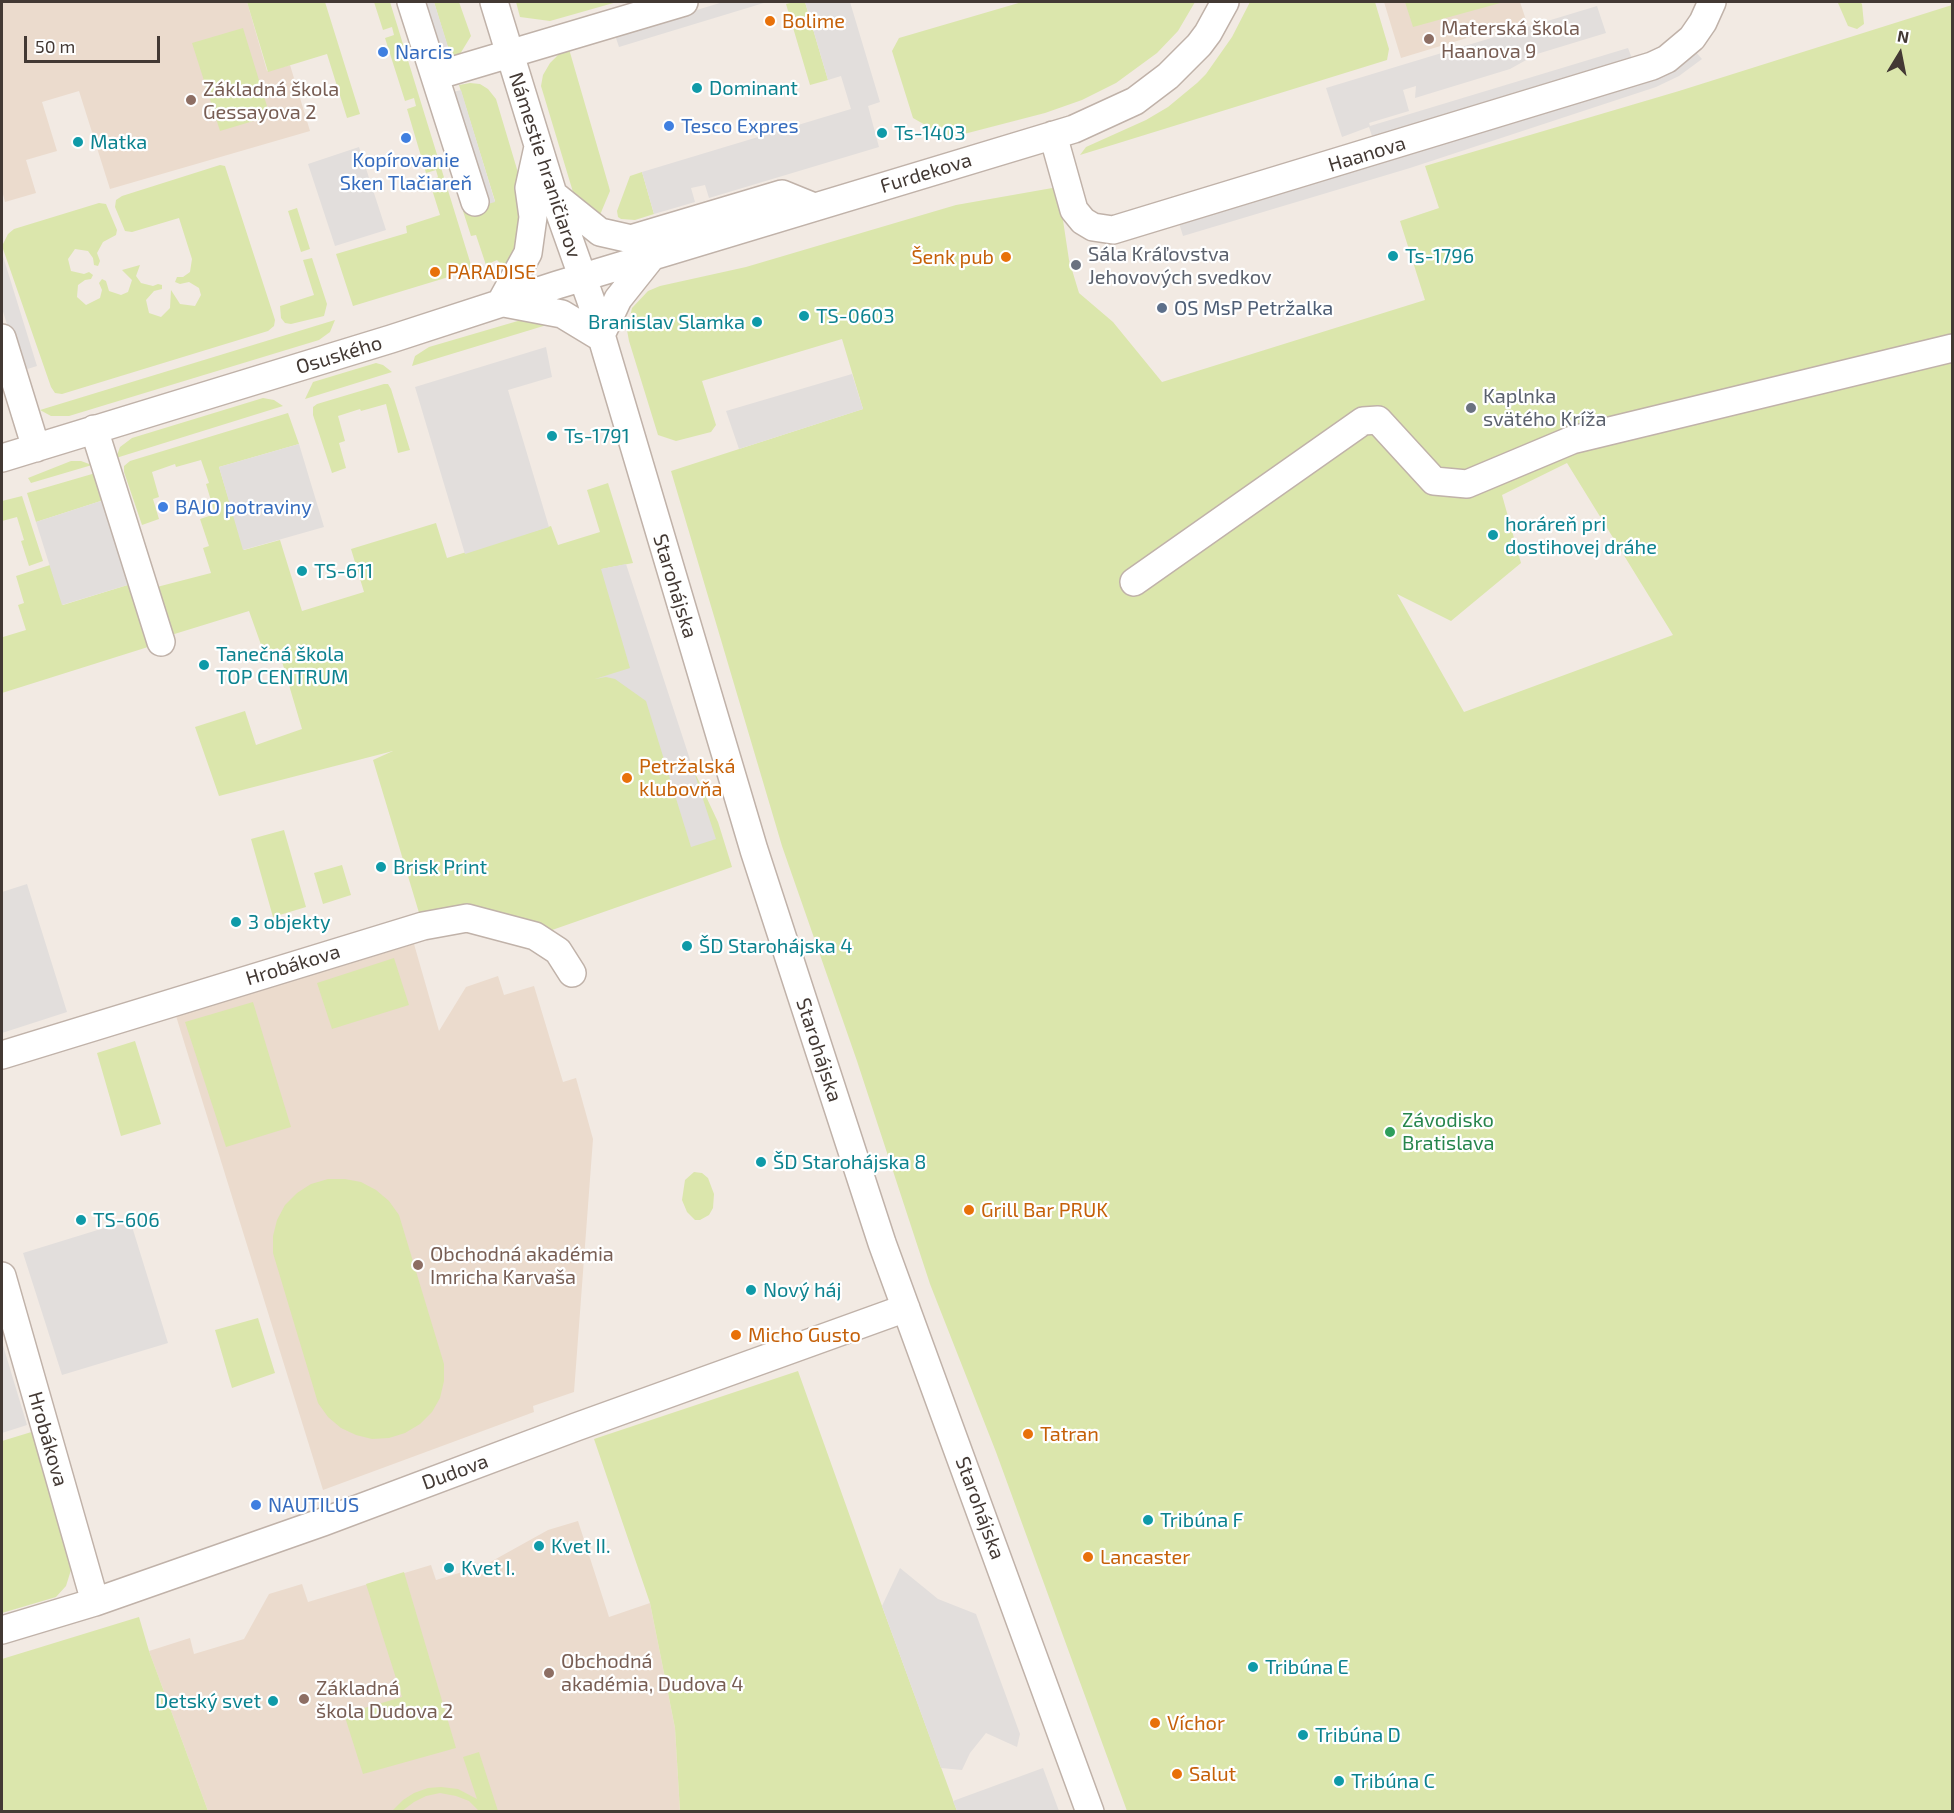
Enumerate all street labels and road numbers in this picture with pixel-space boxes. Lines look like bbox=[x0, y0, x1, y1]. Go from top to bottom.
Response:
street label: Námestie hraničiarov bbox=[504, 69, 586, 261]
street label: Haanova bbox=[1325, 131, 1409, 177]
street label: Furdekova bbox=[877, 148, 975, 198]
street label: Osuského bbox=[293, 331, 385, 379]
street label: Starohájska bbox=[648, 531, 702, 641]
street label: Hrobákova bbox=[243, 939, 343, 991]
street label: Starohájska bbox=[791, 995, 847, 1105]
street label: Hrobákova bbox=[23, 1389, 73, 1489]
street label: Dudova bbox=[419, 1449, 491, 1495]
street label: Starohájska bbox=[950, 1453, 1010, 1563]

